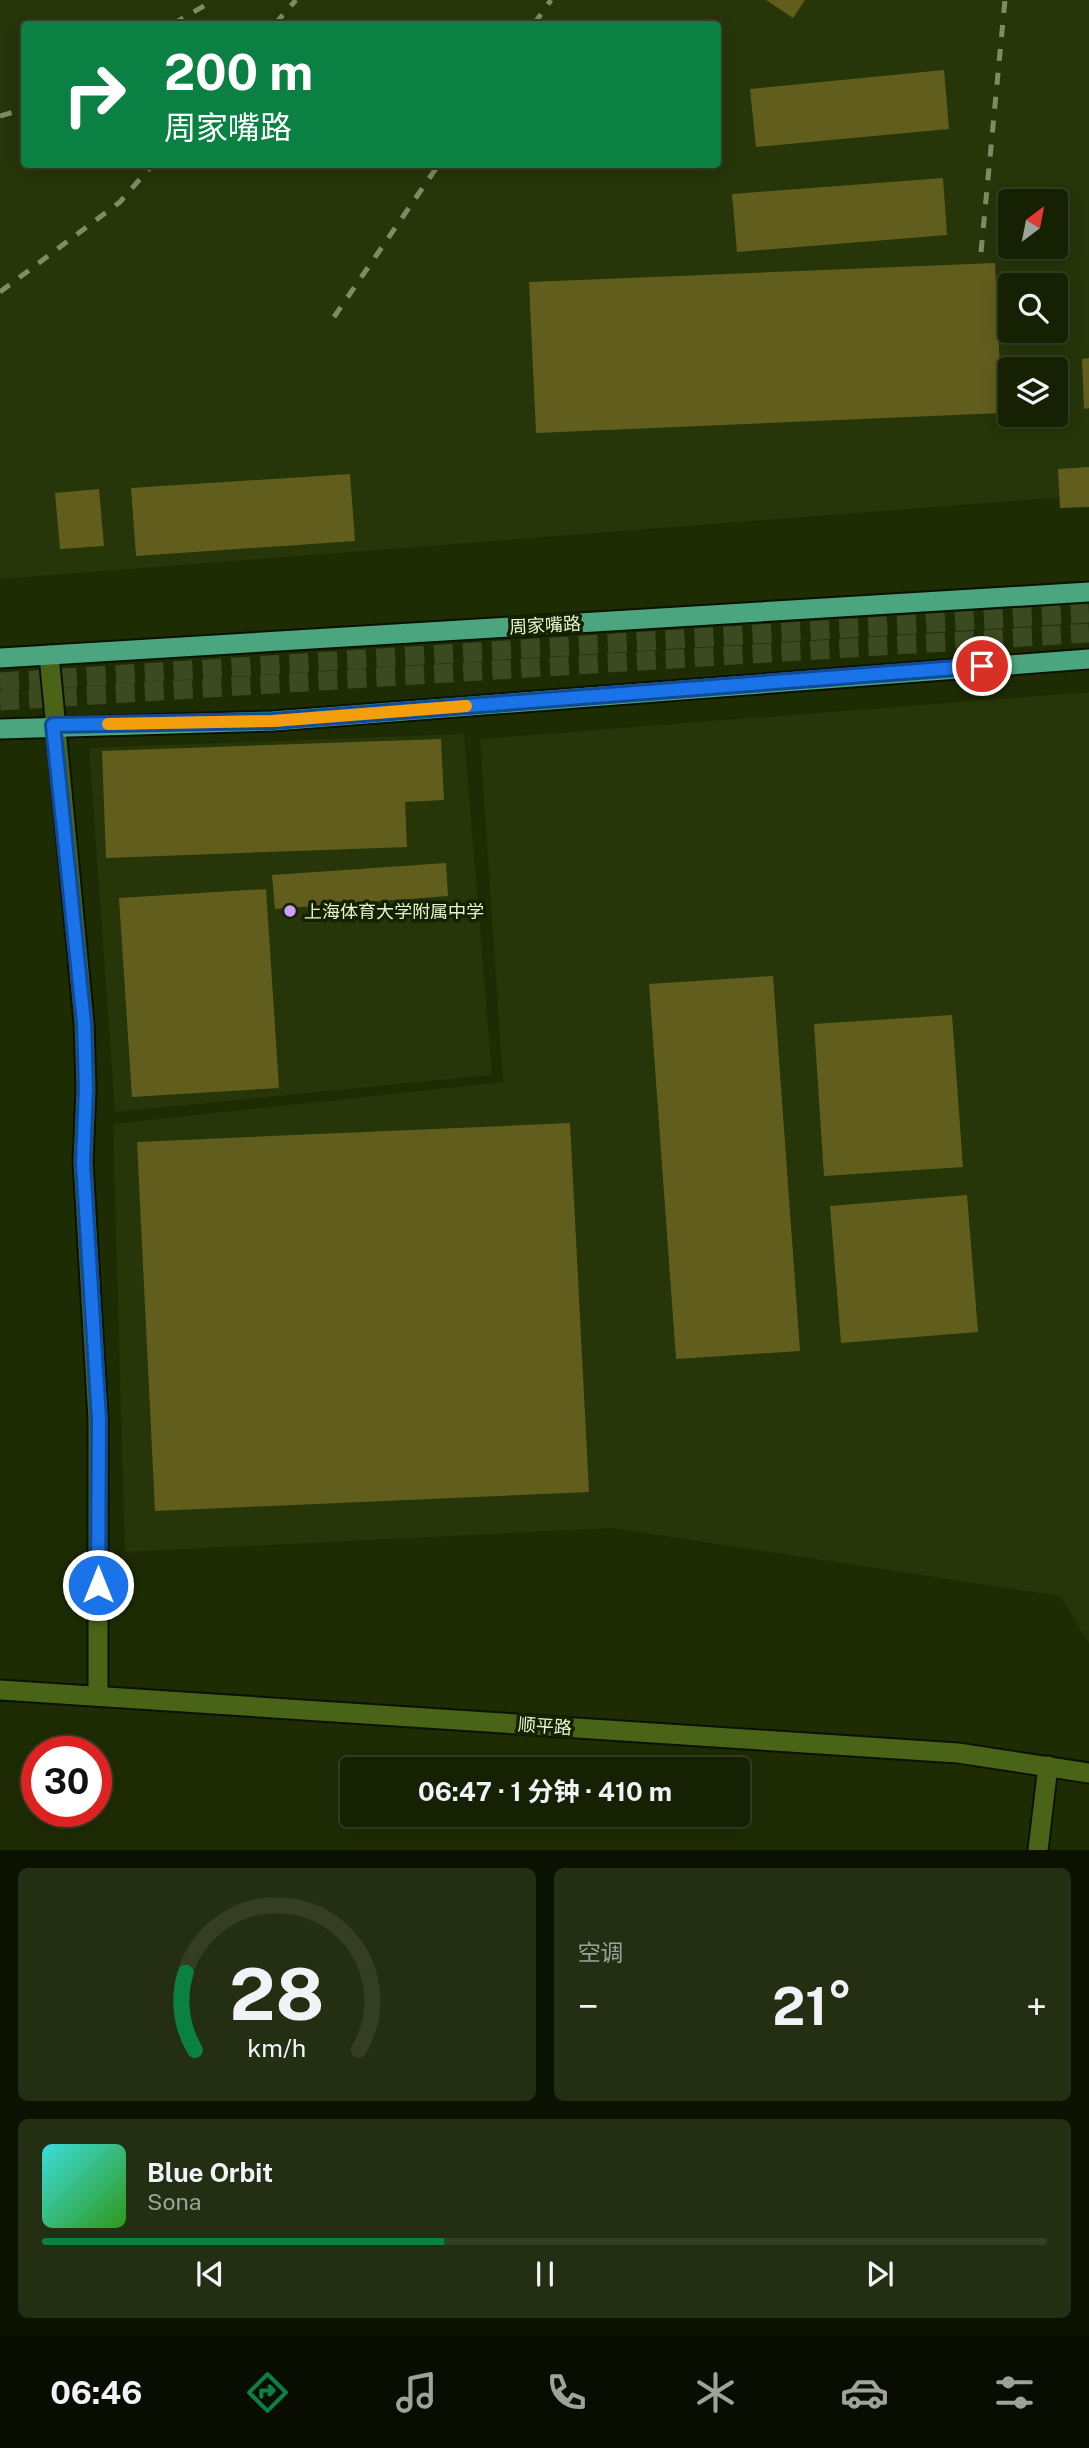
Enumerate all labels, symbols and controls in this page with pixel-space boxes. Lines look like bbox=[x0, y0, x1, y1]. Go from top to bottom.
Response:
text: 200 m bbox=[164, 43, 313, 101]
icon: right bbox=[49, 49, 140, 140]
text: 周家嘴路 bbox=[164, 109, 292, 146]
north arrow bbox=[998, 189, 1068, 259]
map controls bbox=[998, 189, 1068, 427]
button: search bbox=[998, 273, 1068, 343]
button: layers bbox=[998, 357, 1068, 427]
street label: 周家嘴路 bbox=[508, 613, 582, 637]
pin bbox=[952, 636, 1012, 696]
icon: arrive bbox=[963, 647, 1001, 685]
place label: 上海体育大学附属中学 bbox=[304, 901, 484, 922]
marker: 上海体育大学附属中学 bbox=[282, 903, 298, 919]
position arrow bbox=[61, 1548, 135, 1622]
street label: 顺平路 bbox=[517, 1714, 573, 1738]
speed limit sign: 30 bbox=[21, 1736, 112, 1827]
text: 06:47 · 1 分钟 · 410 m bbox=[418, 1776, 672, 1807]
text: 空调 bbox=[578, 1939, 624, 1966]
text: 28 bbox=[229, 1952, 324, 2037]
text: 21° bbox=[772, 1976, 852, 2037]
text: − bbox=[578, 1984, 599, 2029]
text: + bbox=[1026, 1984, 1047, 2029]
text: km/h bbox=[247, 2033, 306, 2063]
text: Blue Orbit bbox=[147, 2157, 273, 2188]
text: Sona bbox=[147, 2188, 201, 2215]
icon: previous bbox=[191, 2255, 229, 2293]
icon: pause bbox=[526, 2255, 564, 2293]
icon: next bbox=[861, 2255, 899, 2293]
icon: directions bbox=[243, 2368, 292, 2417]
icon: music bbox=[392, 2368, 441, 2417]
icon: phone bbox=[542, 2368, 591, 2417]
icon: climate bbox=[691, 2368, 740, 2417]
icon: car bbox=[840, 2368, 889, 2417]
icon: filters bbox=[990, 2368, 1039, 2417]
text: 06:46 bbox=[50, 2374, 143, 2411]

